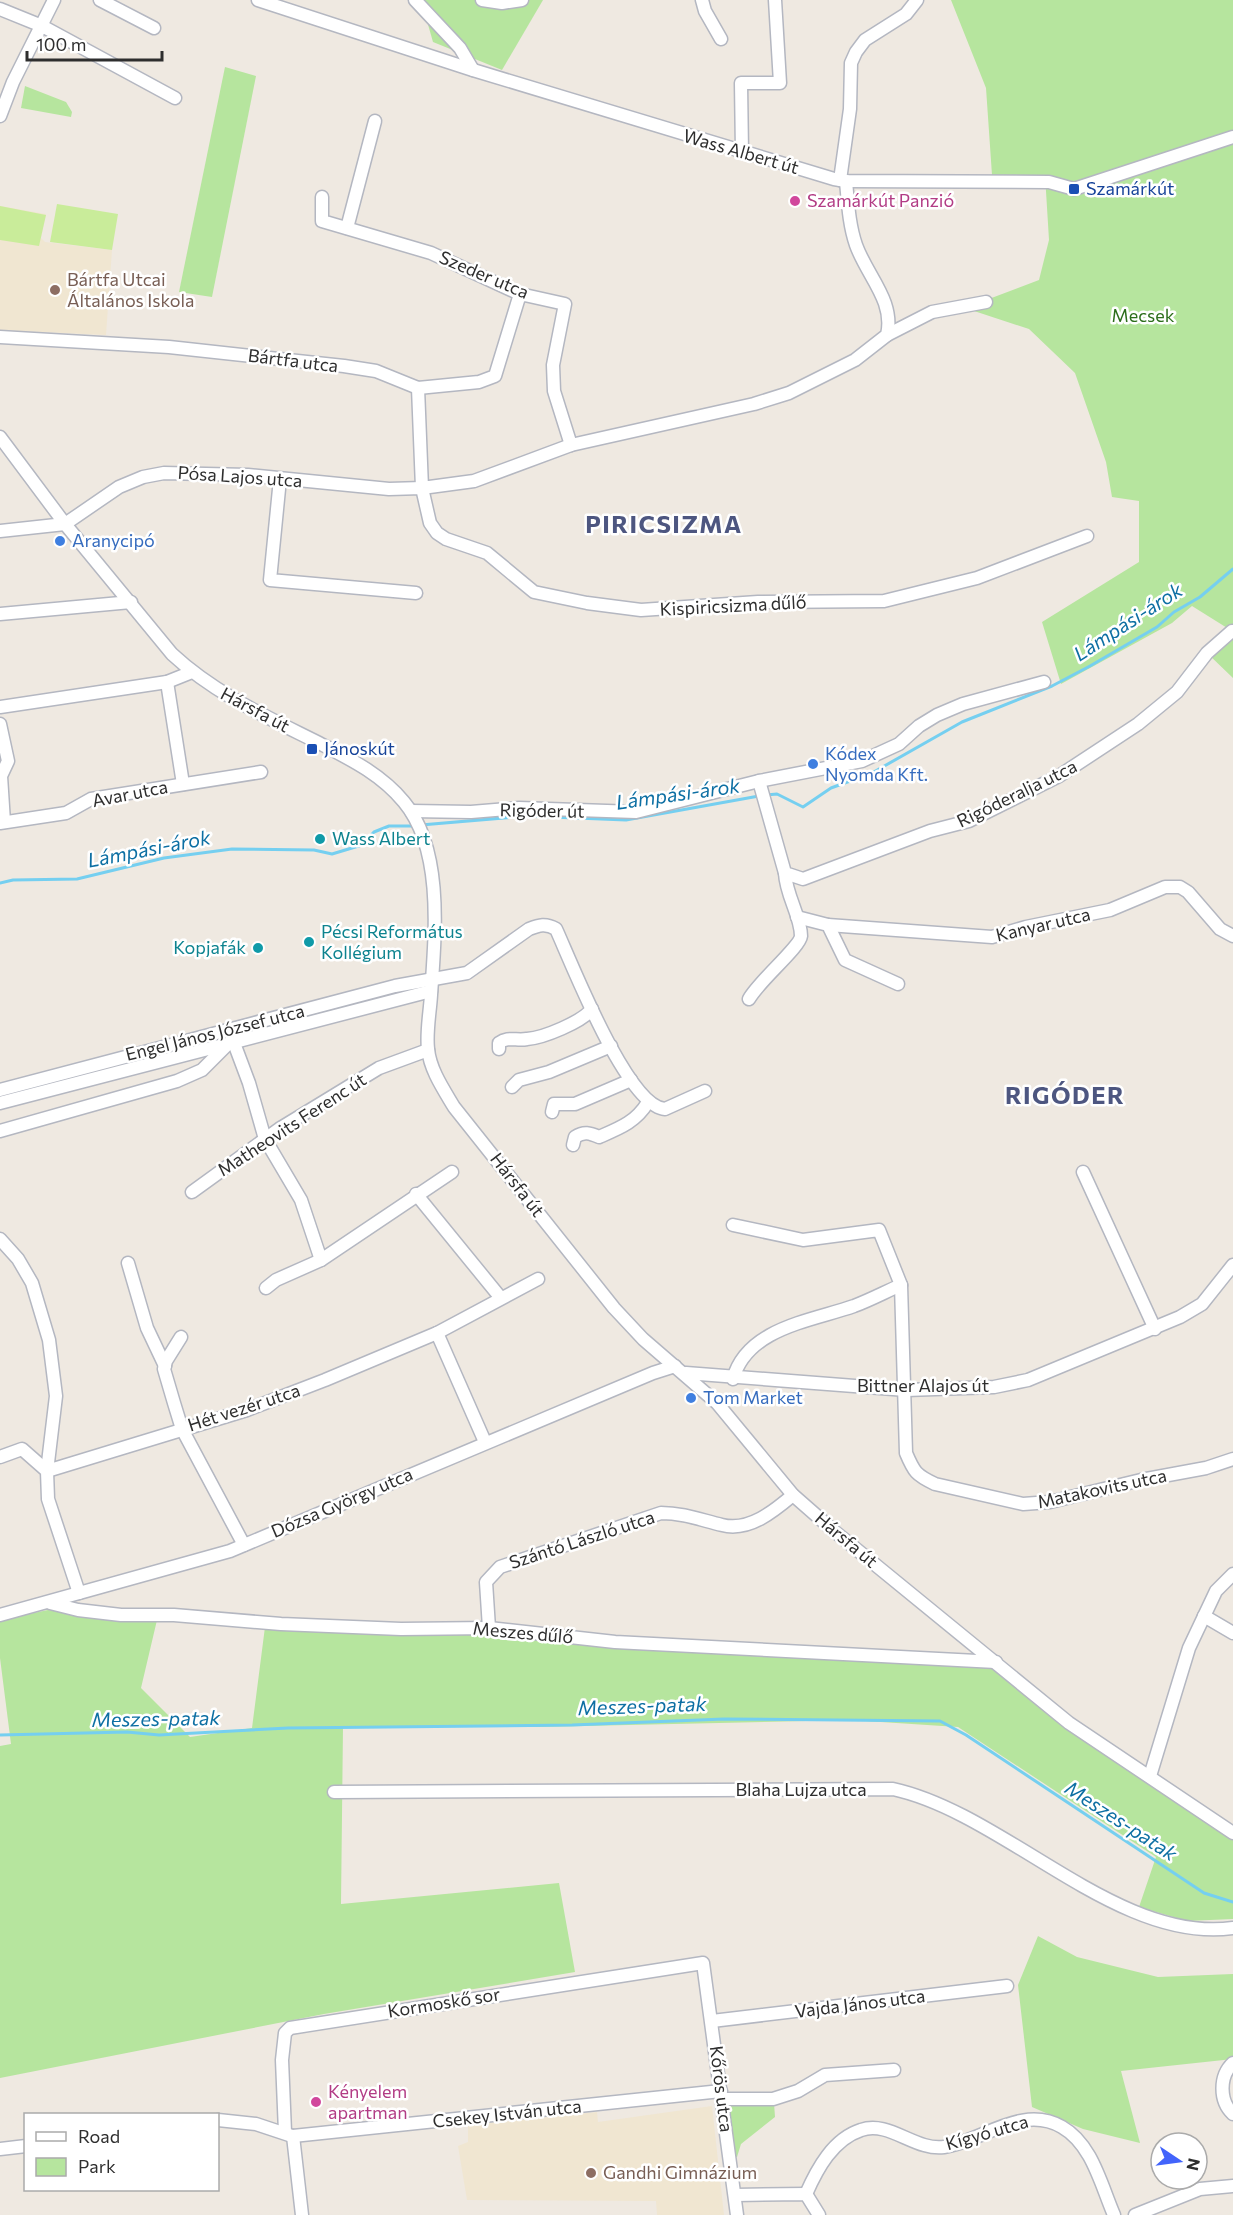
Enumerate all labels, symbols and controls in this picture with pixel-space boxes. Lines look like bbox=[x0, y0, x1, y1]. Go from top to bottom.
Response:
scale bar bbox=[27, 24, 162, 62]
text: 100 m bbox=[36, 33, 86, 55]
street label: Wass Albert út bbox=[681, 124, 802, 178]
place label: Szamárkút bbox=[1086, 177, 1174, 199]
marker: Szamárkút bbox=[1067, 182, 1081, 196]
place label: Szamárkút Panzió bbox=[807, 189, 954, 211]
marker: Szamárkút Panzió bbox=[788, 194, 802, 208]
street label: Szeder utca bbox=[436, 245, 532, 303]
place label: Bártfa Utcai Általános Iskola bbox=[67, 268, 195, 311]
marker: Bártfa Utcai Általános Iskola bbox=[48, 283, 62, 297]
park label: Mecsek bbox=[1111, 304, 1175, 326]
street label: Bártfa utca bbox=[247, 344, 340, 376]
street label: Pósa Lajos utca bbox=[177, 461, 303, 491]
district label: PIRICSIZMA bbox=[585, 509, 743, 538]
place label: Aranycipó bbox=[72, 529, 155, 551]
marker: Aranycipó bbox=[53, 534, 67, 548]
water label: Lámpási-árok bbox=[1069, 576, 1187, 665]
street label: Kispiricsizma dűlő bbox=[659, 590, 807, 620]
street label: Hársfa út bbox=[217, 682, 294, 736]
place label: Jánoskút bbox=[324, 737, 395, 759]
marker: Jánoskút bbox=[305, 742, 319, 756]
place label: Kódex Nyomda Kft. bbox=[825, 742, 928, 785]
street label: Rigóderalja utca bbox=[953, 755, 1080, 832]
marker: Kódex Nyomda Kft. bbox=[806, 757, 820, 771]
water label: Lámpási-árok bbox=[614, 772, 743, 814]
street label: Avar utca bbox=[90, 775, 169, 811]
street label: Rigóder út bbox=[499, 798, 585, 822]
water label: Lámpási-árok bbox=[85, 824, 214, 872]
place label: Wass Albert bbox=[332, 827, 430, 849]
marker: Wass Albert bbox=[313, 832, 327, 846]
street label: Kanyar utca bbox=[993, 902, 1092, 946]
place label: Pécsi Református Kollégium bbox=[321, 920, 463, 963]
marker: Pécsi Református Kollégium bbox=[302, 935, 316, 949]
place label: Kopjafák bbox=[173, 936, 246, 958]
marker: Kopjafák bbox=[251, 941, 265, 955]
street label: Engel János József utca bbox=[123, 999, 307, 1065]
street label: Matheovits Ferenc út bbox=[213, 1068, 370, 1180]
district label: RIGÓDER bbox=[1005, 1080, 1125, 1109]
street label: Hársfa út bbox=[486, 1148, 550, 1221]
street label: Bittner Alajos út bbox=[857, 1374, 989, 1396]
street label: Hét vezér utca bbox=[185, 1379, 303, 1436]
place label: Tom Market bbox=[703, 1386, 803, 1408]
marker: Tom Market bbox=[684, 1391, 698, 1405]
street label: Dózsa György utca bbox=[267, 1462, 416, 1542]
street label: Matakovits utca bbox=[1035, 1464, 1168, 1512]
street label: Szántó László utca bbox=[506, 1505, 657, 1573]
street label: Hársfa út bbox=[811, 1507, 882, 1572]
street label: Meszes dűlő bbox=[472, 1617, 574, 1647]
water label: Meszes-patak bbox=[577, 1691, 708, 1719]
water label: Meszes-patak bbox=[92, 1705, 222, 1731]
water label: Meszes-patak bbox=[1061, 1775, 1183, 1866]
street label: Blaha Lujza utca bbox=[735, 1778, 867, 1800]
street label: Kormoskő sor bbox=[386, 1982, 502, 2022]
street label: Vajda János utca bbox=[793, 1984, 926, 2022]
street label: Kőrös utca bbox=[706, 2044, 738, 2133]
place label: Kényelem apartman bbox=[328, 2080, 407, 2123]
street label: Csekey István utca bbox=[431, 2094, 582, 2132]
marker: Kényelem apartman bbox=[309, 2095, 323, 2109]
street label: Kígyó utca bbox=[943, 2110, 1031, 2154]
legend bbox=[24, 2113, 219, 2191]
text: Road bbox=[78, 2125, 120, 2147]
north arrow bbox=[1149, 2131, 1209, 2191]
text: Park bbox=[78, 2155, 116, 2177]
text: N bbox=[1183, 2157, 1205, 2172]
place label: Gandhi Gimnázium bbox=[603, 2161, 757, 2183]
marker: Gandhi Gimnázium bbox=[584, 2166, 598, 2180]

